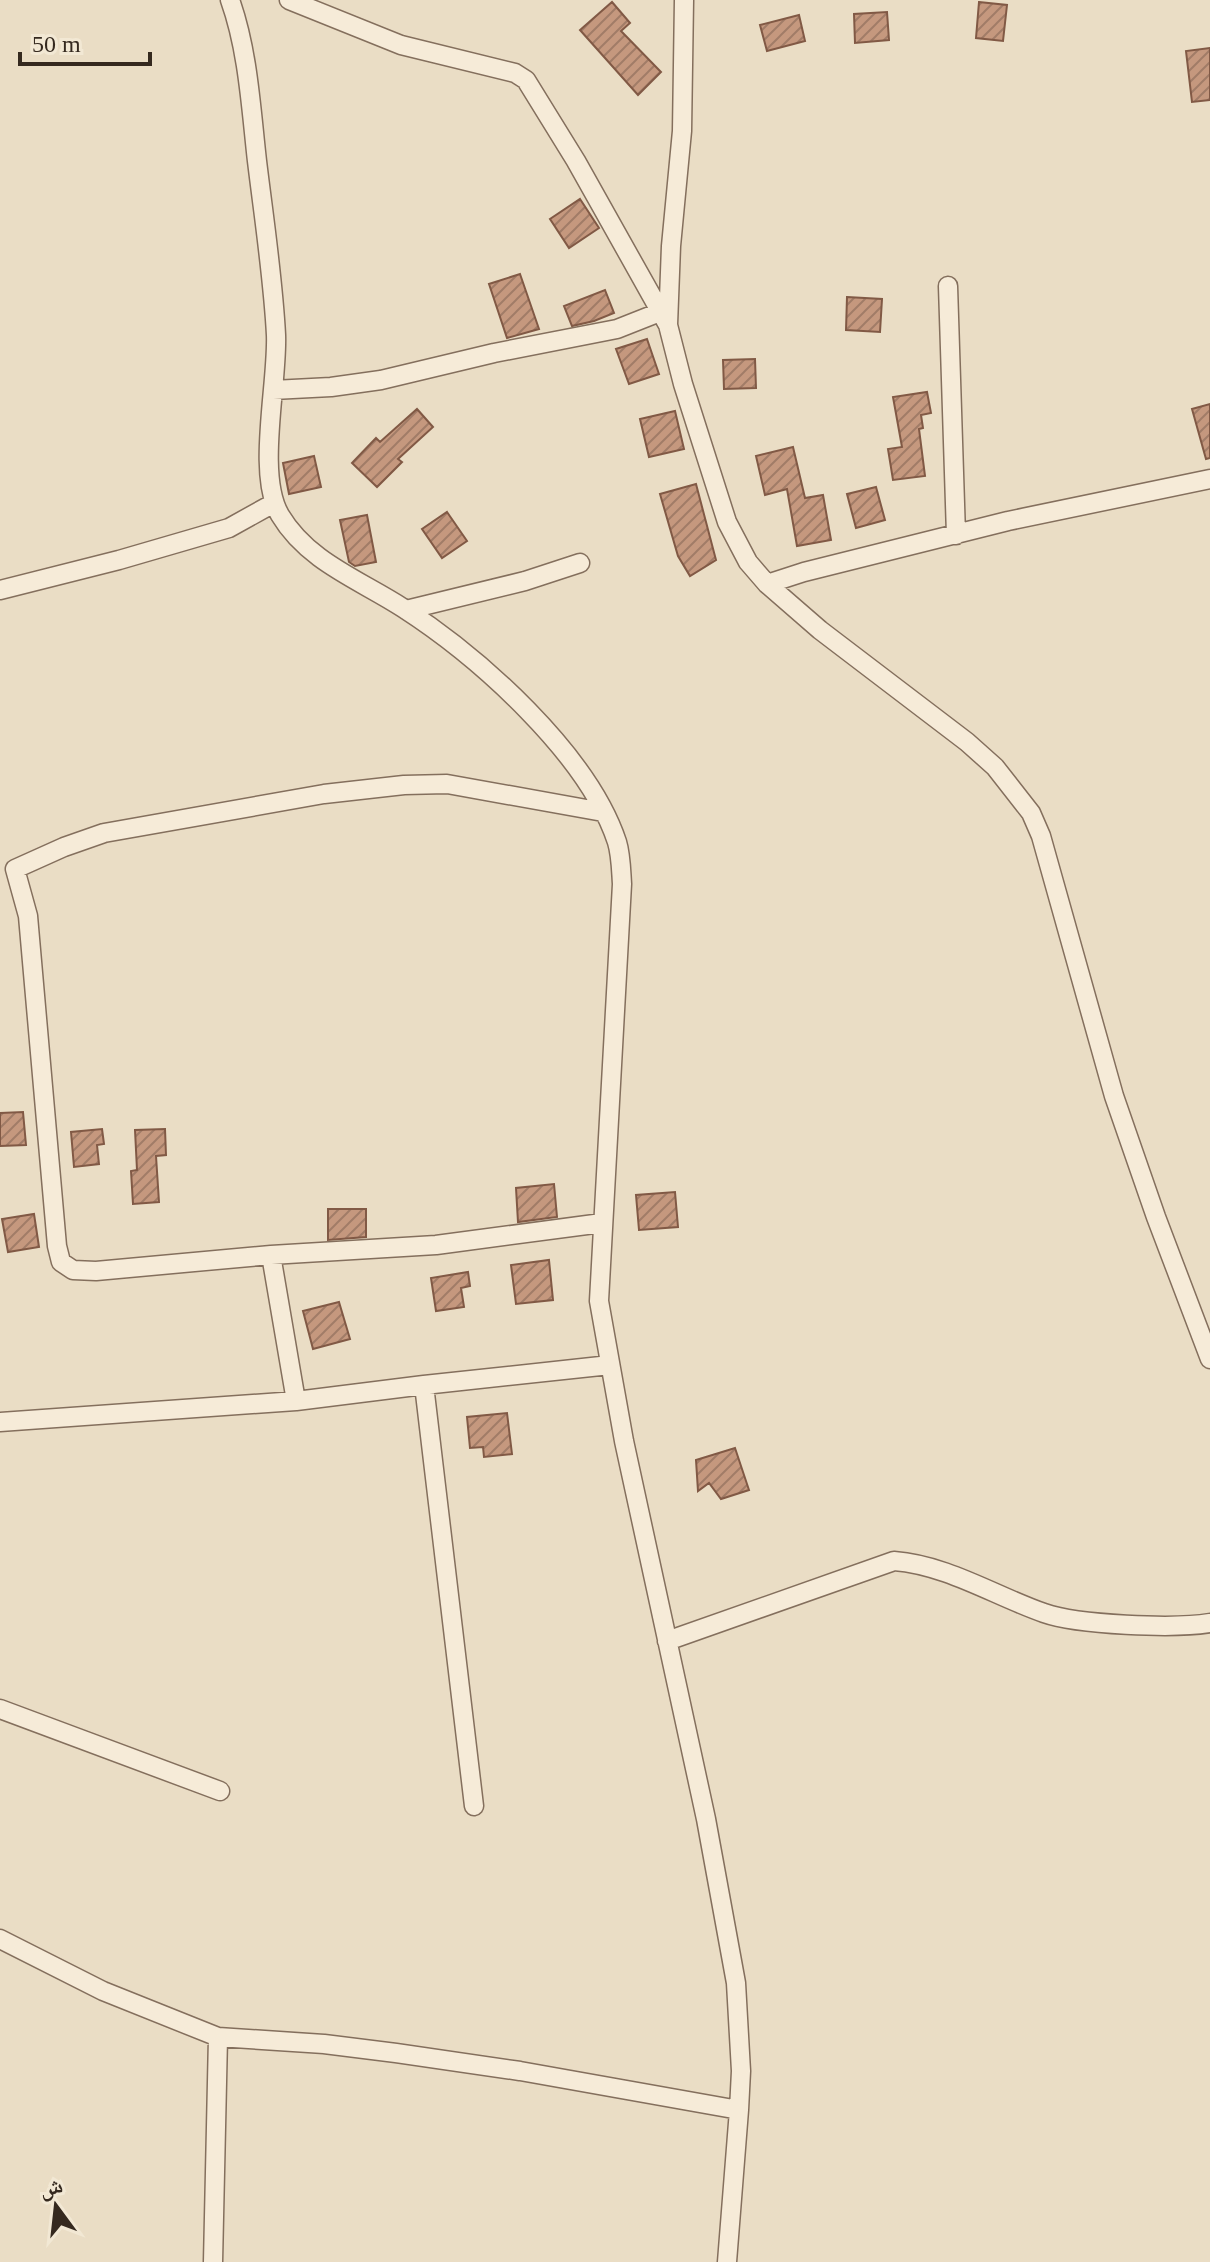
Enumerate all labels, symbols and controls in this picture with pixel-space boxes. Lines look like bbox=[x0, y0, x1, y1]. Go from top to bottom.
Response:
scale bar bbox=[20, 16, 150, 66]
text: 50 m bbox=[32, 31, 81, 57]
north arrow bbox=[16, 2166, 96, 2246]
text: ش bbox=[36, 2172, 66, 2203]

